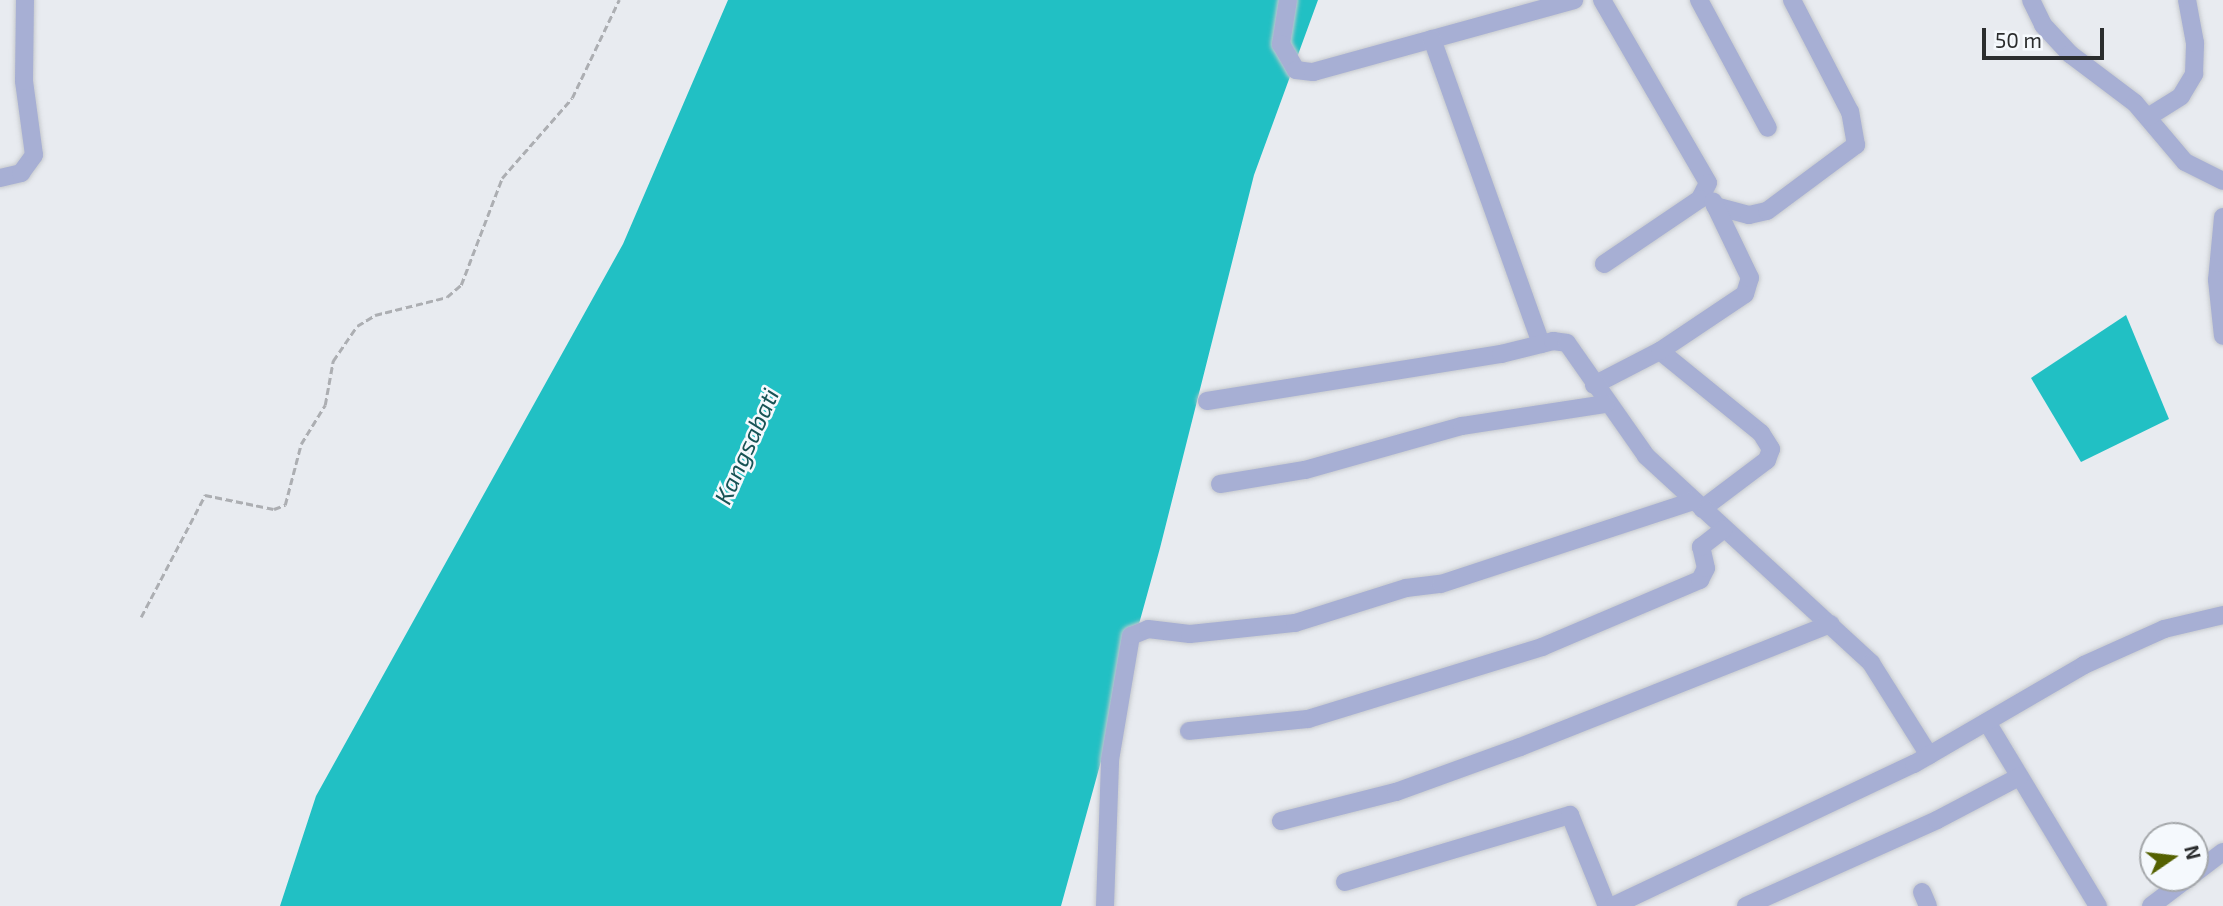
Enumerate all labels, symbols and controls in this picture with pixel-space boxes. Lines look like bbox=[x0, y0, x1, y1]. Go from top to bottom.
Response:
scale bar bbox=[1985, 14, 2108, 58]
text: 50 m bbox=[1995, 27, 2042, 52]
water label: Kangsabati bbox=[708, 384, 784, 508]
north arrow bbox=[2139, 822, 2209, 892]
text: N bbox=[2180, 843, 2206, 862]

